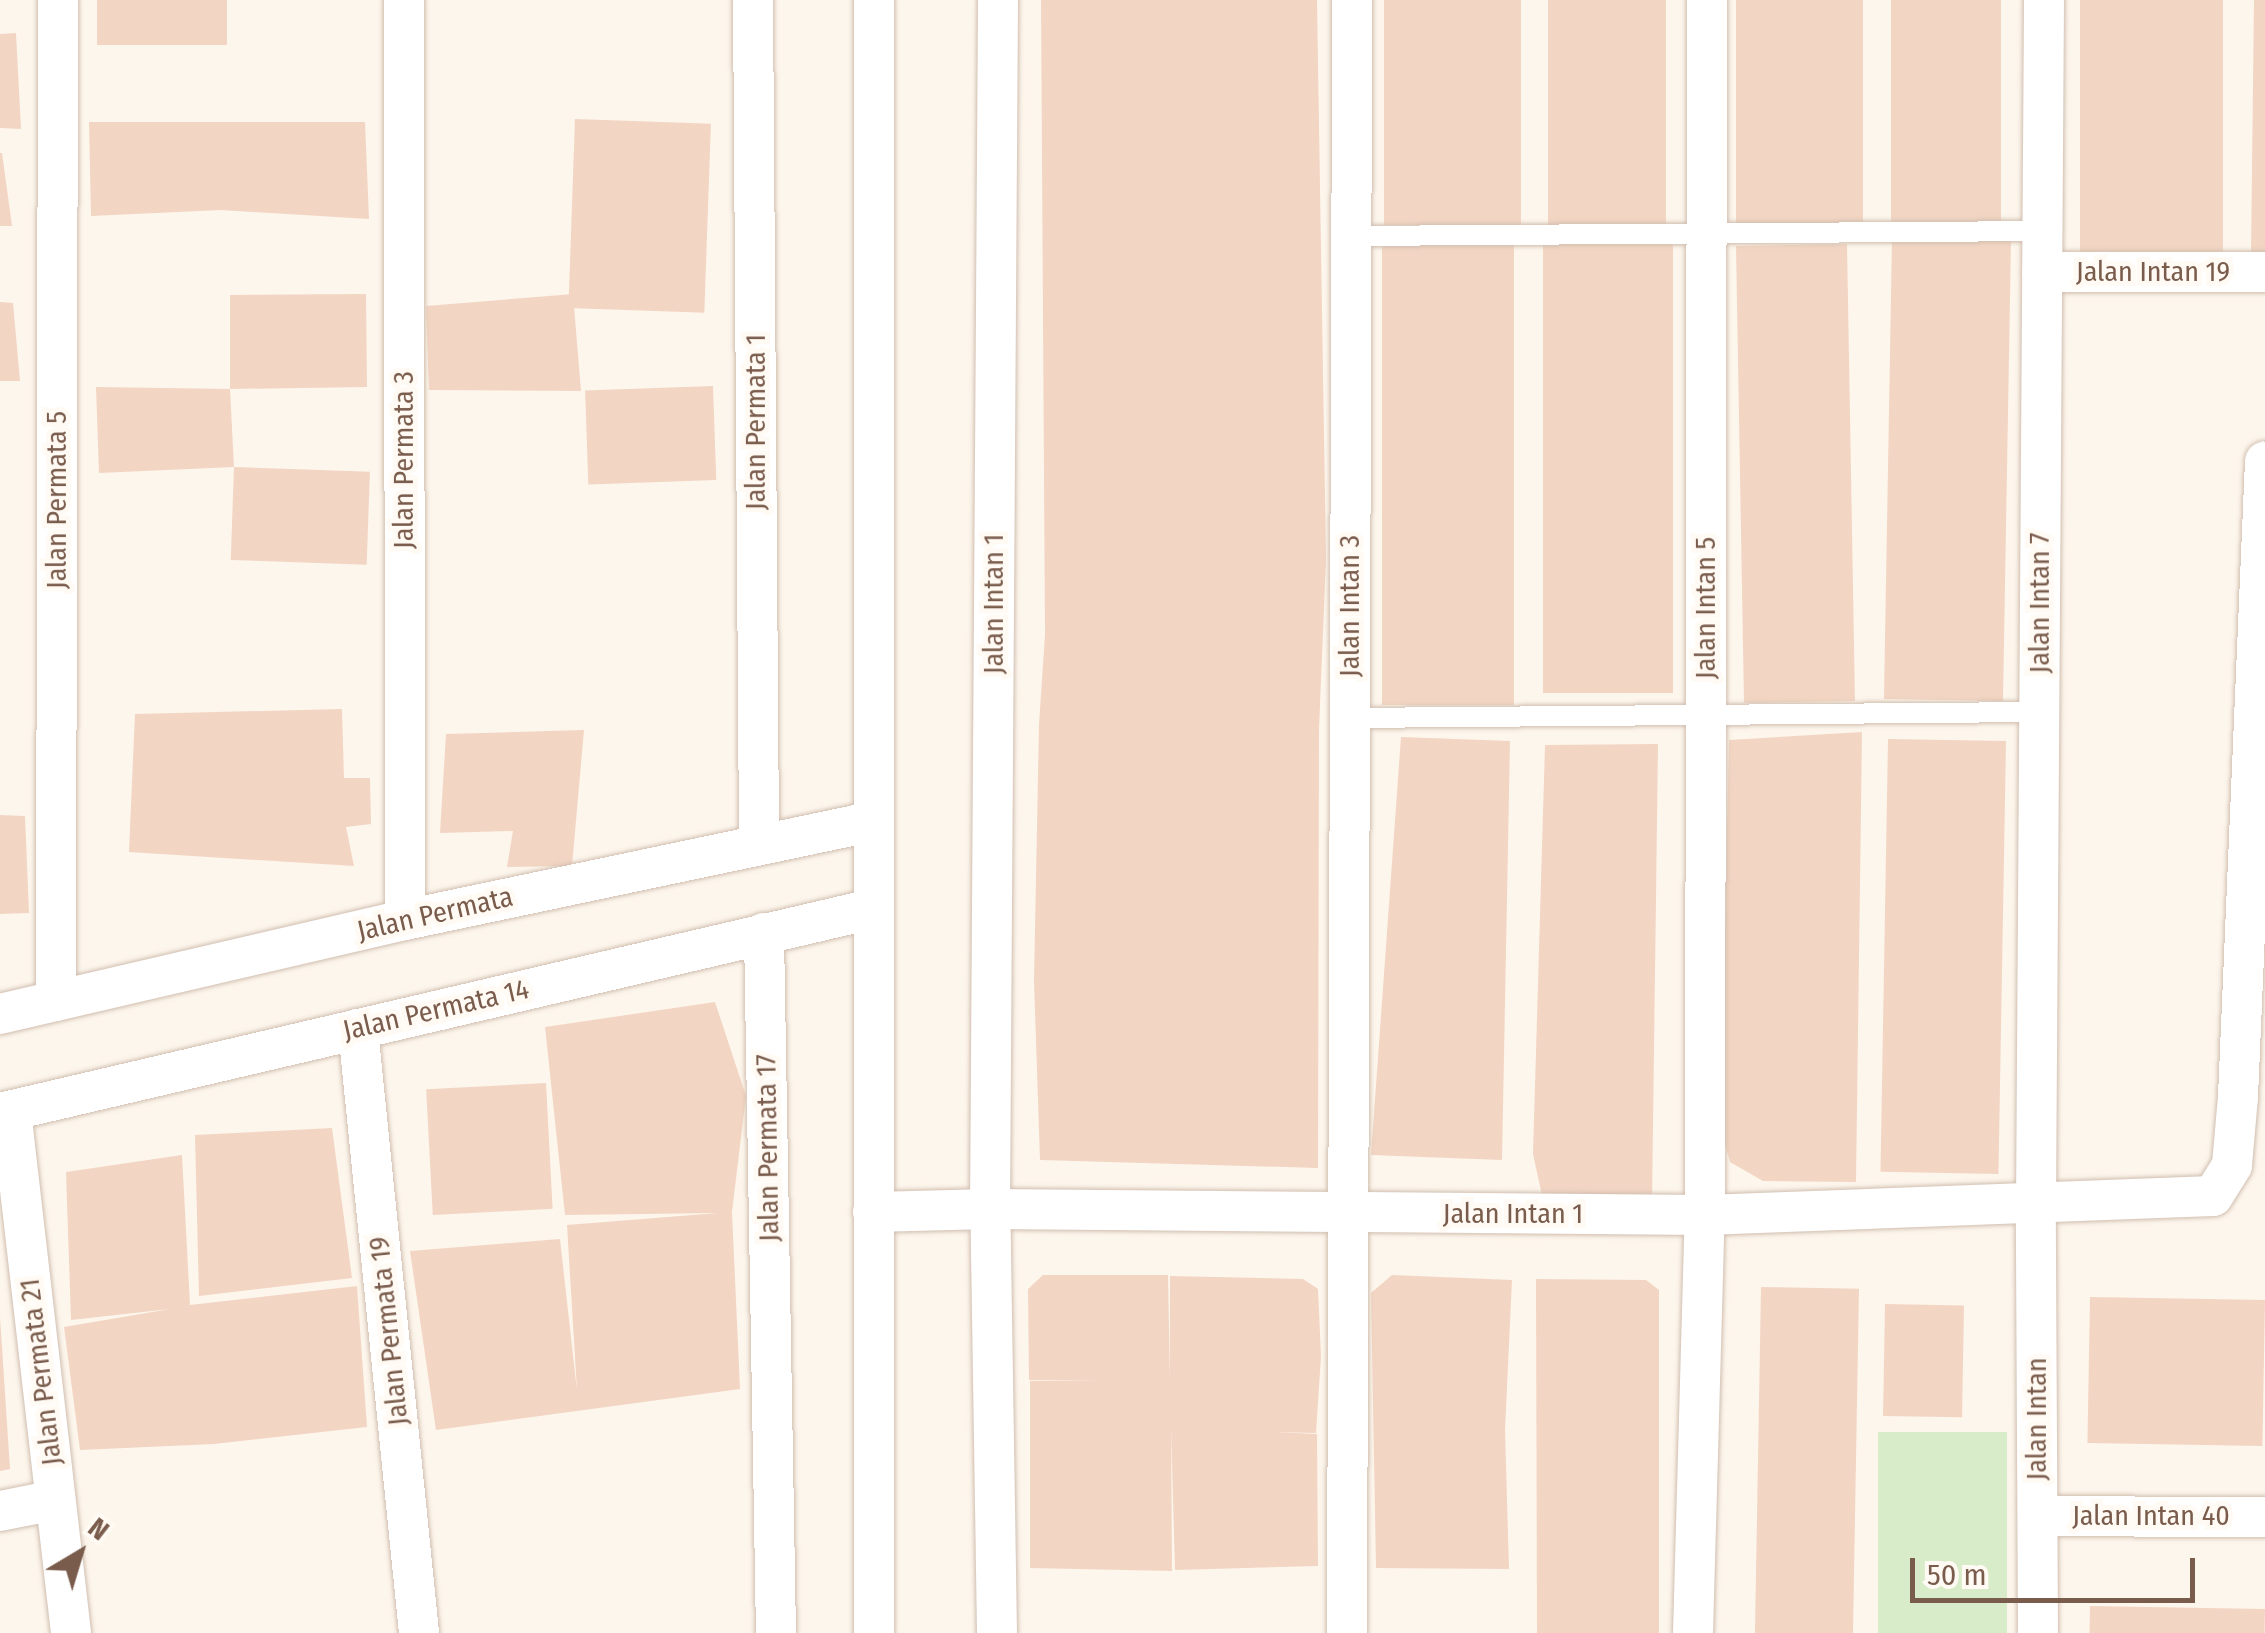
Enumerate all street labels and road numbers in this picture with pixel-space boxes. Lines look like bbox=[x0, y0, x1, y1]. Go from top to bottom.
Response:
street label: Jalan Intan 19 bbox=[2076, 255, 2230, 289]
street label: Jalan Permata 1 bbox=[739, 334, 773, 510]
street label: Jalan Permata 3 bbox=[387, 371, 421, 549]
street label: Jalan Permata 5 bbox=[40, 411, 74, 589]
street label: Jalan Intan 7 bbox=[2023, 533, 2057, 673]
street label: Jalan Intan 1 bbox=[977, 534, 1011, 674]
street label: Jalan Intan 3 bbox=[1333, 535, 1367, 677]
street label: Jalan Intan 5 bbox=[1689, 537, 1723, 679]
street label: Jalan Permata bbox=[354, 880, 516, 948]
street label: Jalan Permata 14 bbox=[340, 972, 532, 1048]
street label: Jalan Permata 17 bbox=[750, 1054, 786, 1242]
street label: Jalan Intan 1 bbox=[1443, 1197, 1583, 1231]
street label: Jalan Permata 19 bbox=[362, 1235, 416, 1427]
street label: Jalan Permata 21 bbox=[13, 1277, 69, 1467]
street label: Jalan Intan bbox=[2020, 1358, 2054, 1480]
street label: Jalan Intan 40 bbox=[2072, 1499, 2230, 1533]

